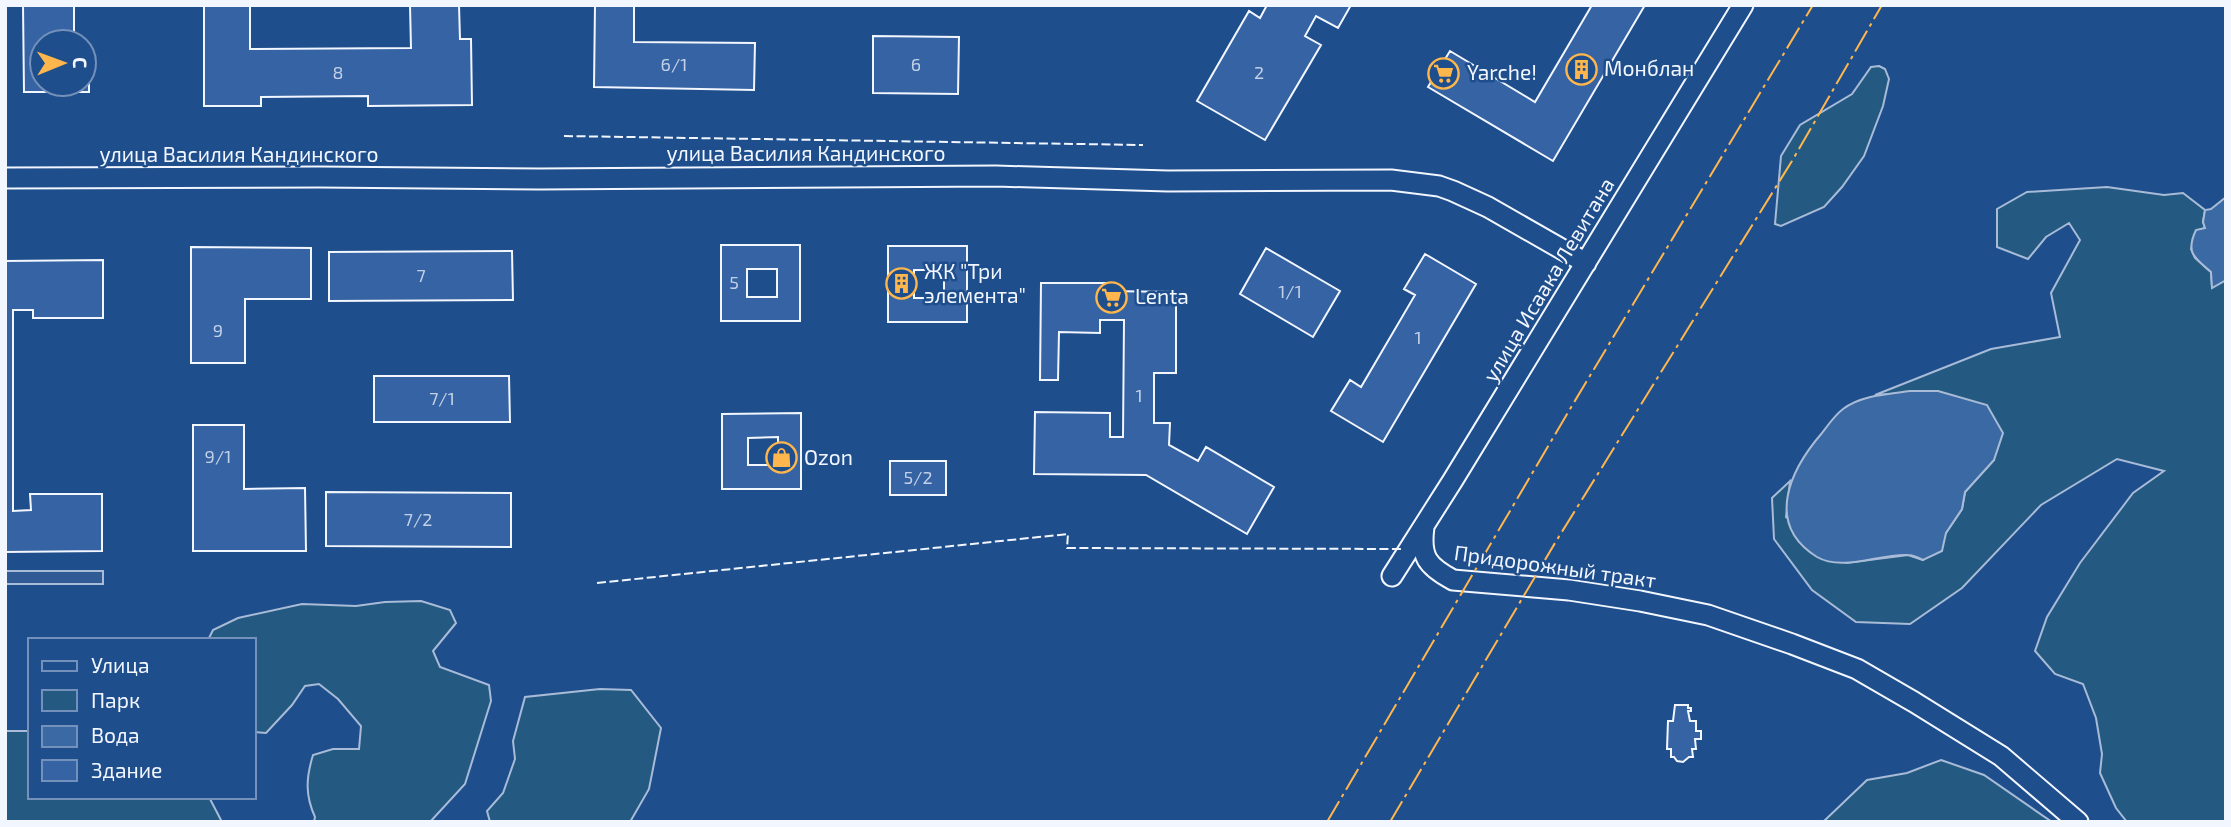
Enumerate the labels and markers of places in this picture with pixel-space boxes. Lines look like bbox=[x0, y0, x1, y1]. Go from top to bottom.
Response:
building icon: Монблан bbox=[1564, 52, 1598, 86]
place label: Монблан bbox=[1604, 55, 1694, 80]
supermarket icon: Yarche! bbox=[1427, 56, 1461, 90]
place label: Yarche! bbox=[1467, 59, 1537, 84]
place label: ЖК "Три элемента" bbox=[924, 258, 1026, 307]
building icon: ЖК "Три элемента" bbox=[884, 267, 918, 301]
supermarket icon: Lenta bbox=[1095, 280, 1129, 314]
place label: Lenta bbox=[1135, 283, 1189, 308]
shop icon: Ozon bbox=[764, 441, 798, 475]
place label: Ozon bbox=[804, 444, 853, 469]

